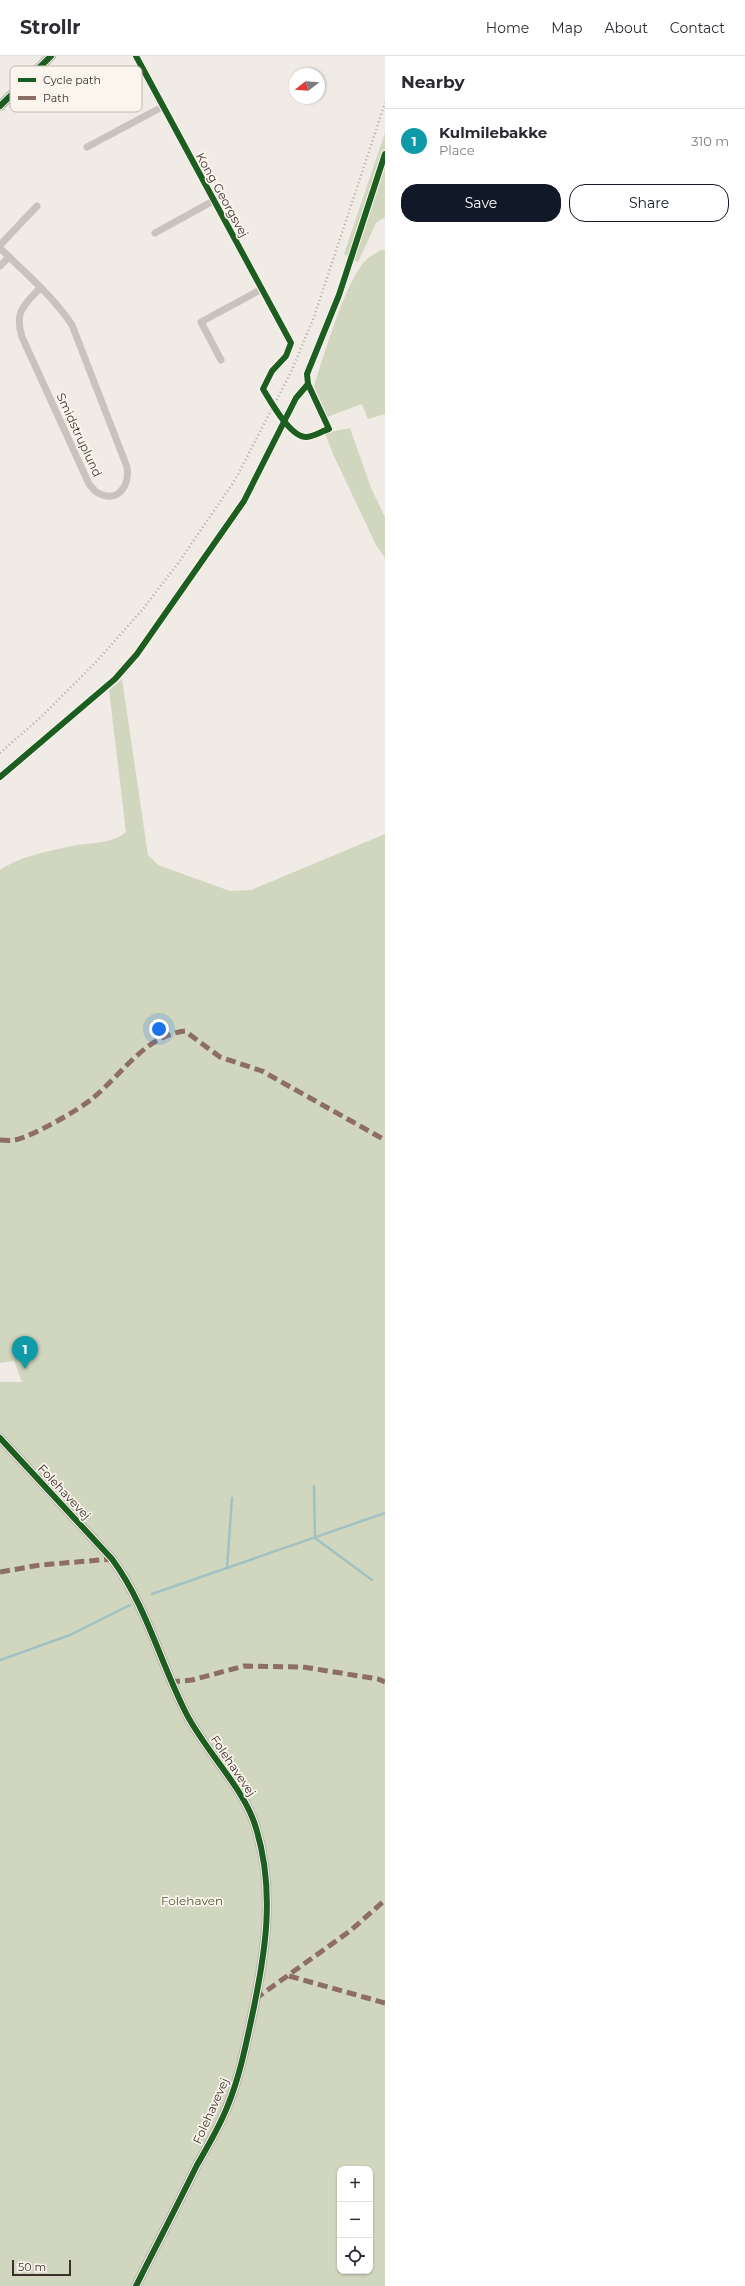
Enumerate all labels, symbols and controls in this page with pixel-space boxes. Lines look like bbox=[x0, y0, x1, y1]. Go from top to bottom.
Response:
text: Strollr bbox=[20, 16, 81, 39]
text: Home bbox=[486, 19, 529, 37]
text: Map bbox=[551, 19, 582, 37]
text: About bbox=[604, 19, 648, 37]
text: Contact bbox=[670, 19, 725, 37]
legend bbox=[10, 66, 142, 112]
north arrow bbox=[289, 68, 325, 104]
text: Nearby bbox=[401, 72, 465, 92]
text: Cycle path bbox=[43, 73, 101, 87]
text: Path bbox=[43, 91, 69, 105]
text: Kulmilebakke bbox=[439, 123, 547, 142]
text: 1 bbox=[411, 133, 417, 149]
text: 310 m bbox=[691, 133, 729, 149]
text: Place bbox=[439, 142, 475, 158]
street label: Kong Georgsvej bbox=[193, 150, 252, 240]
button: Save bbox=[401, 184, 561, 222]
button: Share bbox=[569, 184, 729, 222]
street label: Smidstruplund bbox=[53, 390, 105, 479]
your location bbox=[149, 1019, 169, 1039]
pin: 1 bbox=[12, 1336, 38, 1369]
street label: Folehavevej bbox=[35, 1461, 94, 1523]
street label: Folehavevej bbox=[207, 1732, 259, 1799]
park label: Folehaven bbox=[161, 1893, 223, 1908]
street label: Folehavevej bbox=[189, 2075, 232, 2146]
map controls bbox=[337, 2166, 373, 2274]
button: + bbox=[337, 2166, 373, 2202]
button: − bbox=[337, 2202, 373, 2238]
button: locate bbox=[337, 2238, 373, 2274]
scale bar bbox=[12, 2258, 71, 2277]
text: 50 m bbox=[18, 2260, 46, 2274]

